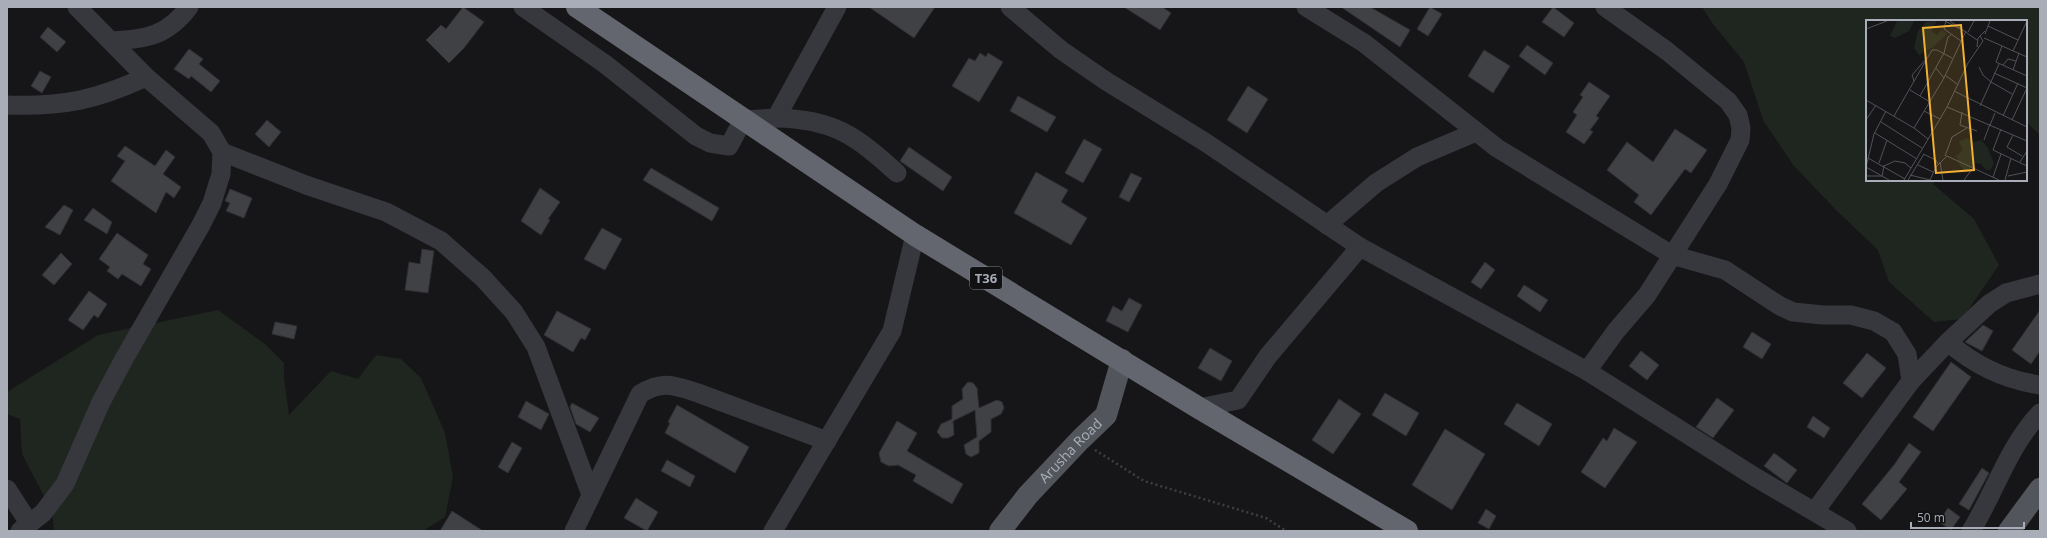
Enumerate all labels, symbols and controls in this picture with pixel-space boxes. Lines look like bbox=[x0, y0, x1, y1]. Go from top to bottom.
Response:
inset map bbox=[1866, 20, 2027, 181]
road number: T36 bbox=[970, 267, 1002, 289]
street label: Arusha Road bbox=[1034, 414, 1106, 487]
scale bar bbox=[1911, 504, 2024, 530]
text: 50 m bbox=[1917, 509, 1945, 526]

